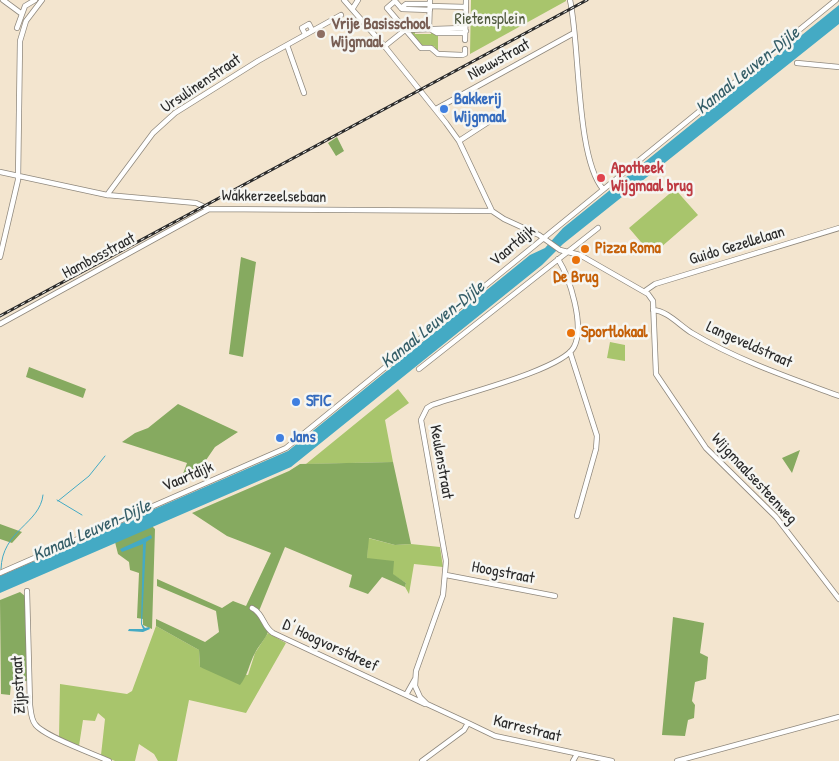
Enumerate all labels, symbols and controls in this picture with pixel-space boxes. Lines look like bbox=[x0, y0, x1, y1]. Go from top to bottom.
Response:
park label: Rietensplein bbox=[455, 10, 525, 30]
place label: Vrije Basisschool Wijgmaal bbox=[331, 15, 430, 53]
water label: Kanaal Leuven-Dijle bbox=[692, 23, 804, 119]
marker: Vrije Basisschool Wijgmaal bbox=[315, 28, 327, 40]
street label: Nieuwstraat bbox=[465, 35, 533, 85]
street label: Ursulinenstraat bbox=[157, 50, 245, 118]
place label: Bakkerij Wijgmaal bbox=[454, 90, 506, 128]
marker: Bakkerij Wijgmaal bbox=[438, 103, 450, 115]
place label: Apotheek Wijgmaal brug bbox=[611, 159, 693, 197]
marker: Apotheek Wijgmaal brug bbox=[595, 172, 607, 184]
street label: Wakkerzeelsebaan bbox=[222, 186, 326, 208]
street label: Vaartdijk bbox=[486, 221, 540, 271]
street label: Guido Gezellelaan bbox=[687, 222, 787, 270]
street label: Hambosstraat bbox=[59, 229, 139, 283]
place label: Pizza Roma bbox=[595, 239, 661, 259]
marker: Pizza Roma bbox=[579, 243, 591, 255]
marker: De Brug bbox=[570, 254, 582, 266]
place label: De Brug bbox=[553, 268, 599, 288]
water label: Kanaal Leuven-Dijle bbox=[377, 277, 489, 373]
street label: Langeveldstraat bbox=[703, 318, 795, 372]
place label: Sportlokaal bbox=[581, 323, 647, 343]
marker: Sportlokaal bbox=[565, 327, 577, 339]
place label: SFIC bbox=[306, 392, 332, 412]
marker: SFIC bbox=[290, 396, 302, 408]
street label: Keulenstraat bbox=[425, 423, 457, 501]
place label: Jans bbox=[290, 428, 316, 448]
street label: Wijgmaalsesteenweg bbox=[707, 430, 801, 528]
marker: Jans bbox=[274, 432, 286, 444]
street label: Vaartdijk bbox=[160, 458, 216, 496]
water label: Kanaal Leuven-Dijle bbox=[29, 495, 155, 567]
street label: Hoogstraat bbox=[470, 558, 536, 588]
street label: D' Hoogvorstdreef bbox=[279, 616, 381, 676]
street label: Zijpstraat bbox=[8, 655, 30, 715]
street label: Karrestraat bbox=[491, 711, 563, 747]

